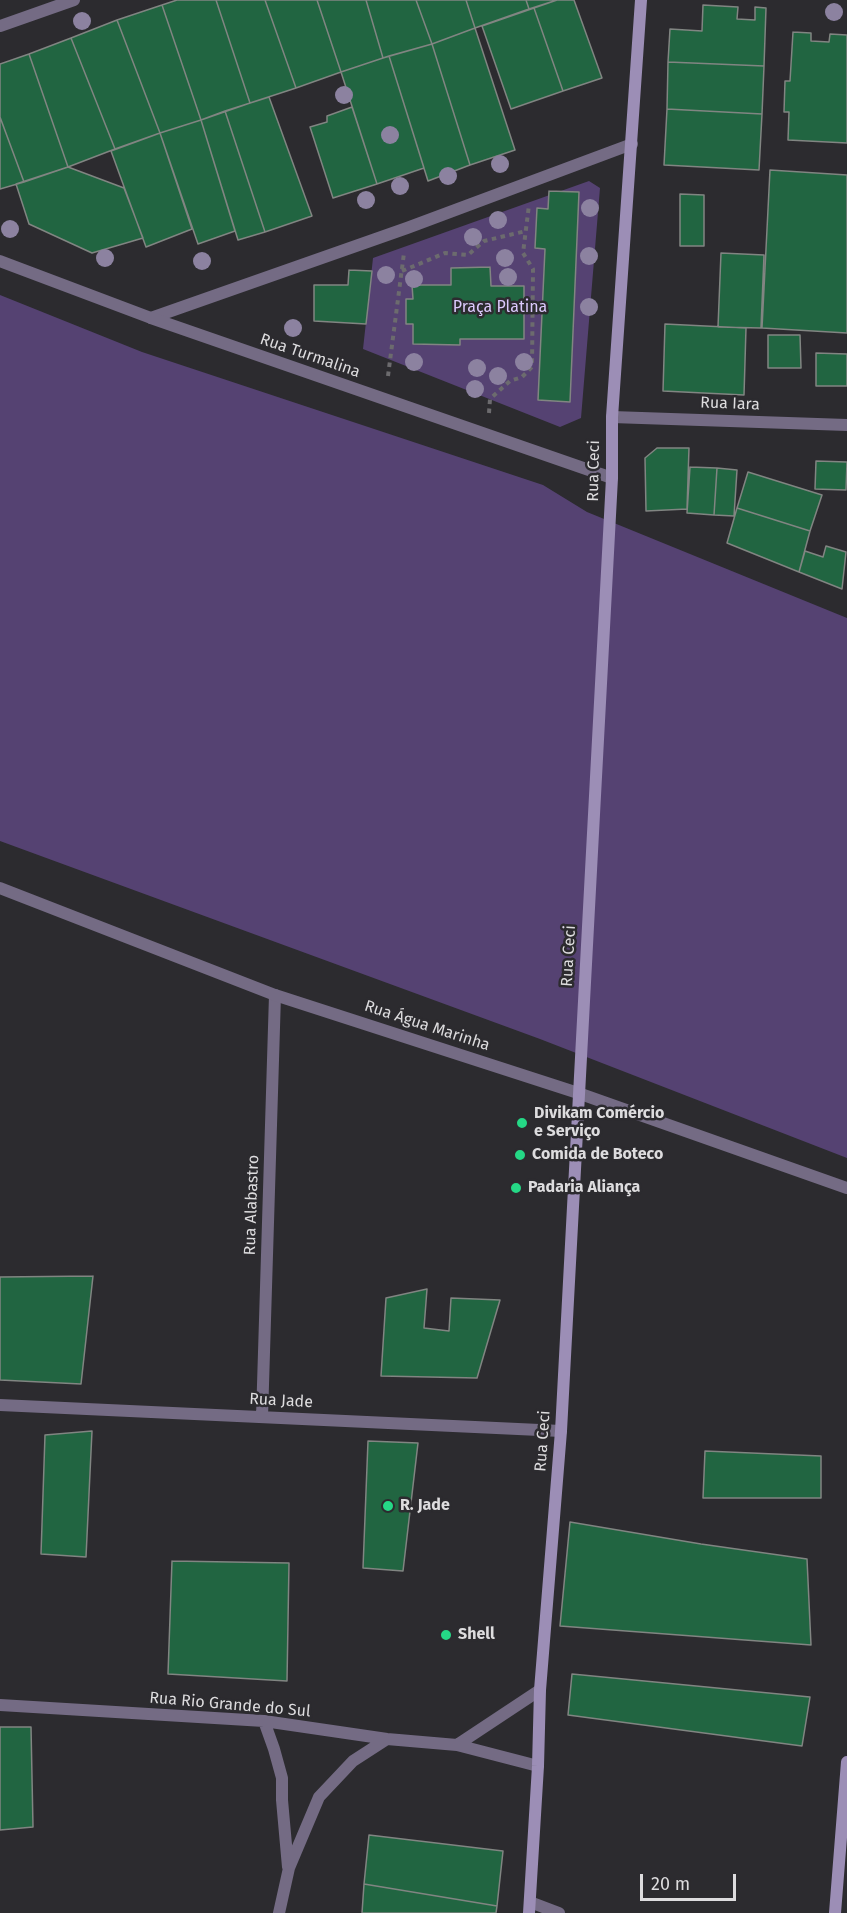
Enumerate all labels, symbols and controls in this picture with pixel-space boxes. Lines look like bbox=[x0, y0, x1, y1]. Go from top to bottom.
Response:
park label: Praça Platina bbox=[453, 298, 547, 318]
street label: Rua Turmalina bbox=[257, 330, 363, 382]
street label: Rua Iara bbox=[700, 393, 760, 415]
street label: Rua Ceci bbox=[584, 440, 604, 502]
street label: Rua Ceci bbox=[558, 925, 580, 987]
street label: Rua Água Marinha bbox=[362, 997, 492, 1055]
place label: Divikam Comércio e Serviço bbox=[534, 1104, 664, 1142]
marker: Divikam Comércio e Serviço bbox=[515, 1116, 529, 1130]
place label: Comida de Boteco bbox=[532, 1145, 663, 1165]
marker: Comida de Boteco bbox=[513, 1148, 527, 1162]
street label: Rua Alabastro bbox=[241, 1154, 263, 1256]
place label: Padaria Aliança bbox=[528, 1178, 640, 1198]
marker: Padaria Aliança bbox=[509, 1181, 523, 1195]
street label: Rua Jade bbox=[249, 1390, 313, 1412]
street label: Rua Ceci bbox=[531, 1410, 555, 1472]
place label: R. Jade bbox=[400, 1496, 450, 1516]
marker: R. Jade bbox=[381, 1499, 395, 1513]
place label: Shell bbox=[458, 1625, 495, 1645]
marker: Shell bbox=[439, 1628, 453, 1642]
street label: Rua Rio Grande do Sul bbox=[149, 1688, 311, 1722]
scale bar bbox=[643, 1862, 739, 1900]
text: 20 m bbox=[651, 1873, 690, 1895]

